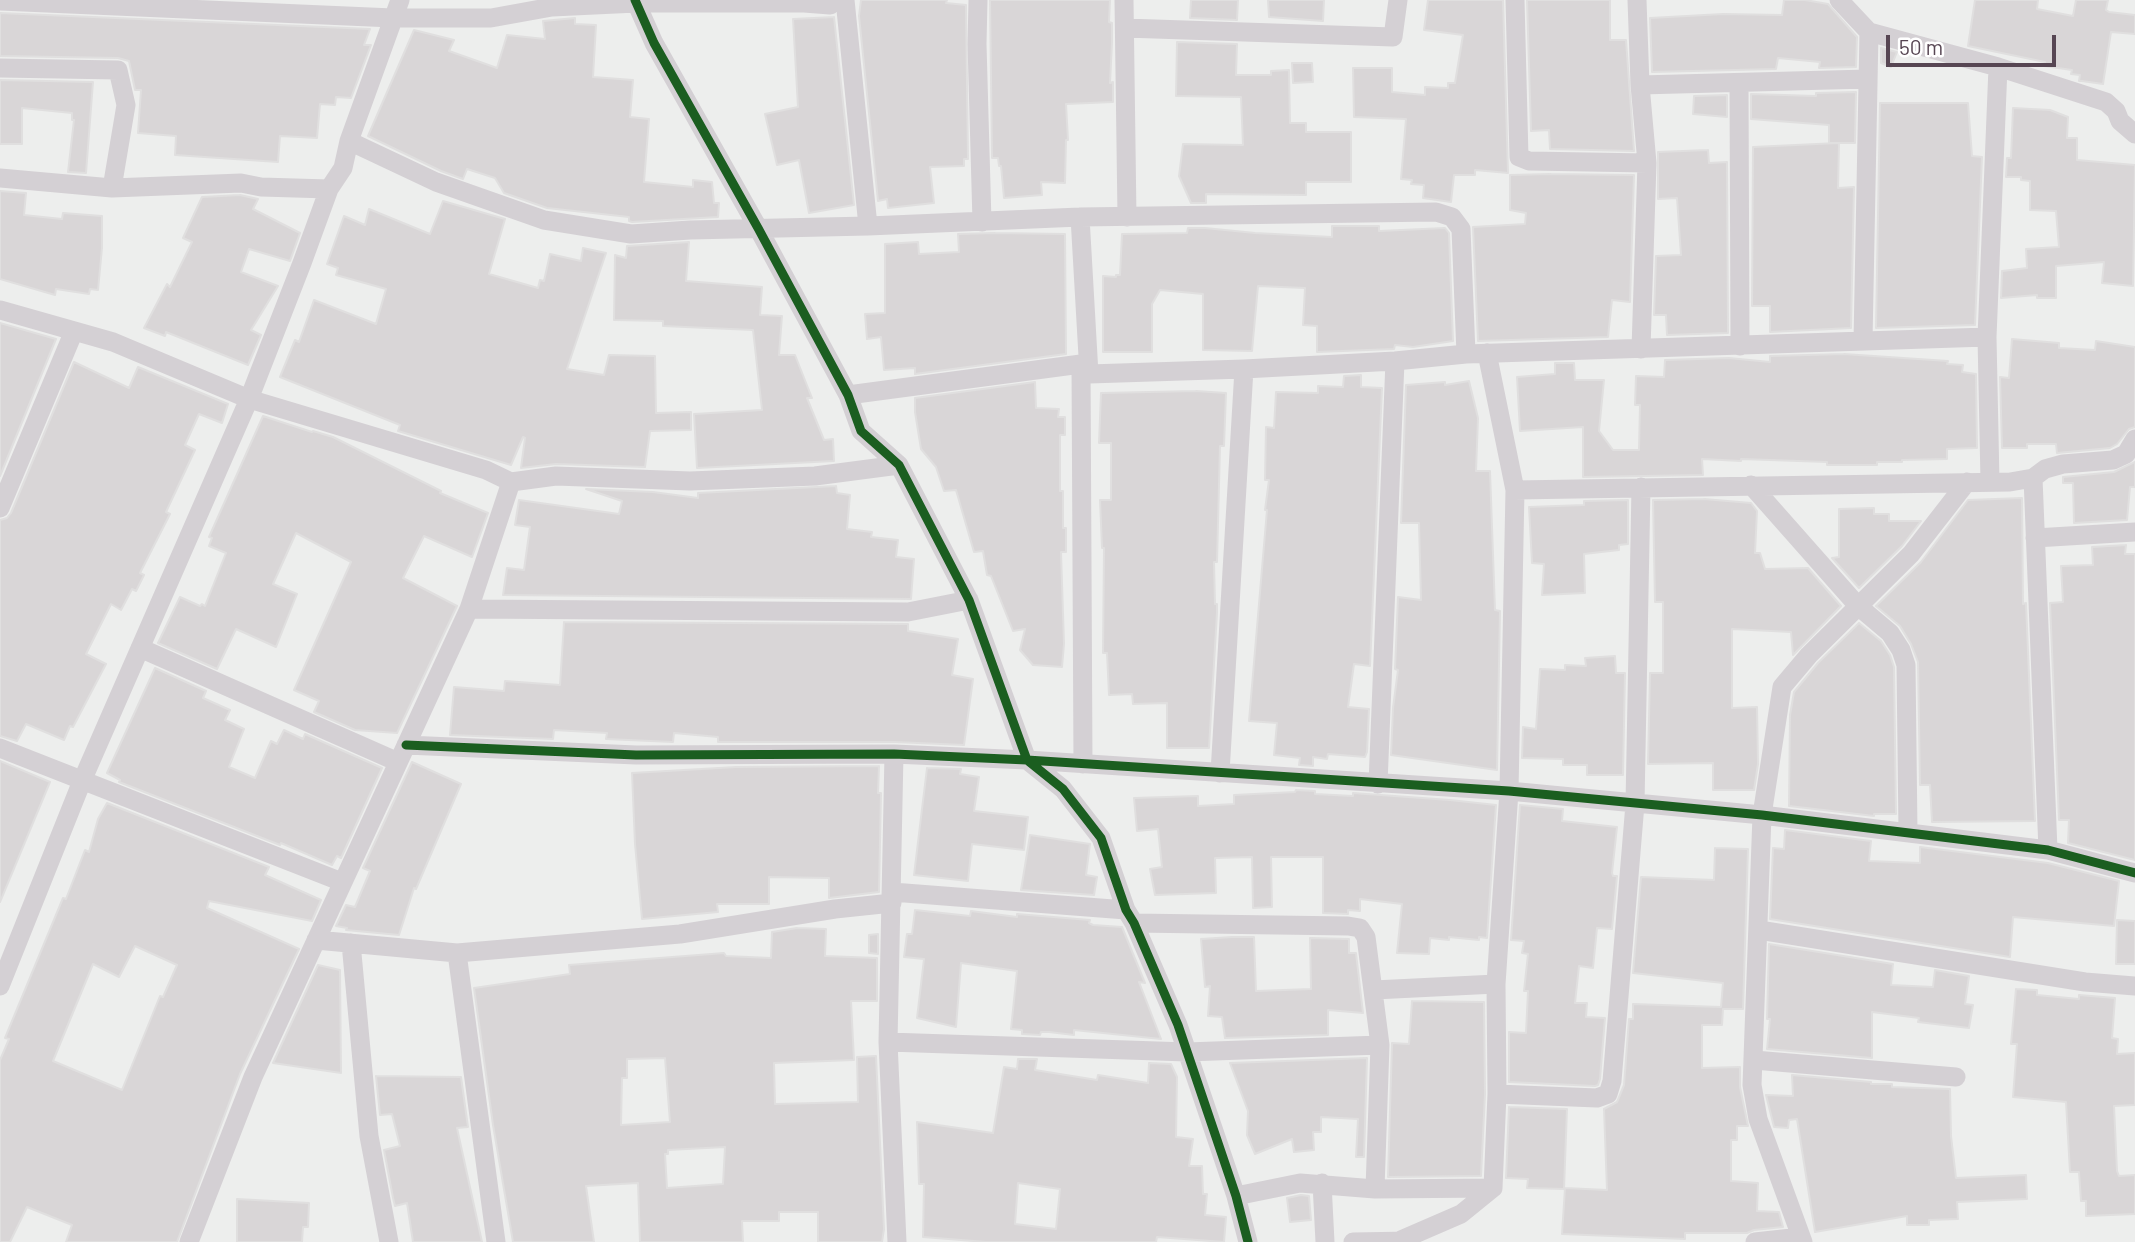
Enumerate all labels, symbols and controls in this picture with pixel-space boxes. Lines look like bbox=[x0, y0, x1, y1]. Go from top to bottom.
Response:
scale bar bbox=[1890, 21, 2060, 65]
text: 50 m bbox=[1899, 34, 1943, 59]

